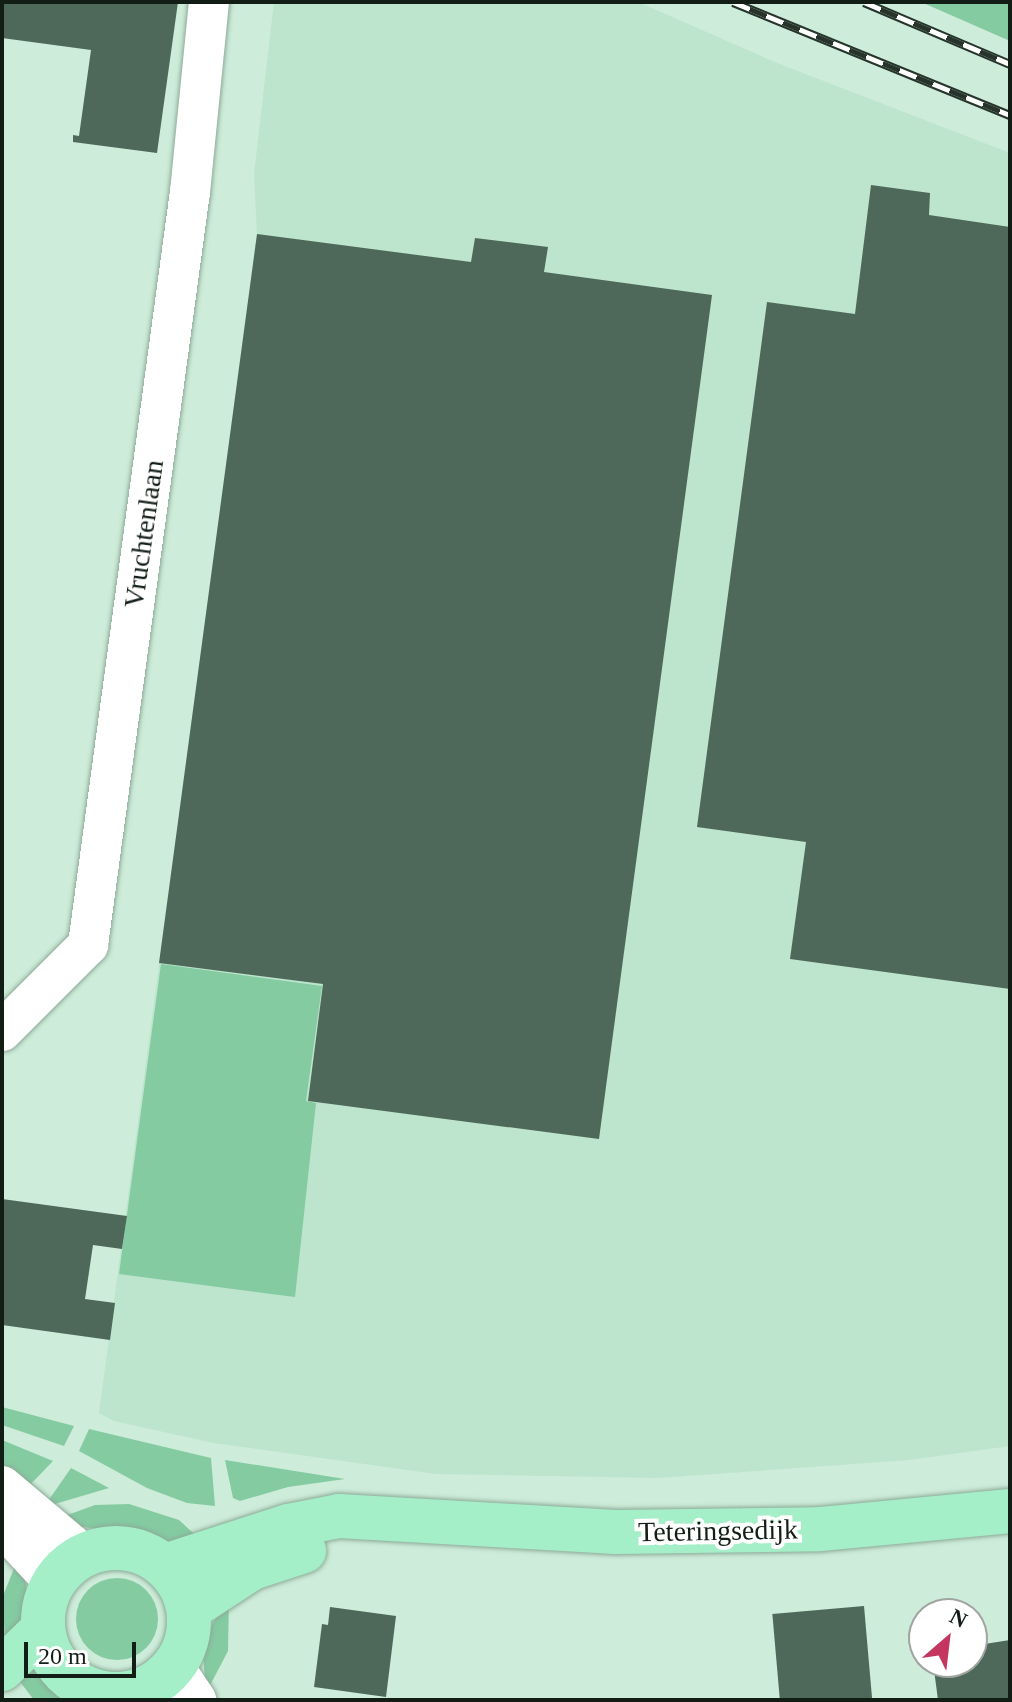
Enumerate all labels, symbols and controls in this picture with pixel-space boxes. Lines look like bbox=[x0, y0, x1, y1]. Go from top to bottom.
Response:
street label: Vruchtenlaan bbox=[117, 458, 171, 610]
street label: Teteringsedijk bbox=[638, 1513, 798, 1549]
north arrow bbox=[908, 1598, 988, 1678]
text: N bbox=[946, 1603, 971, 1633]
scale bar bbox=[28, 1626, 140, 1676]
text: 20 m bbox=[38, 1643, 87, 1669]

